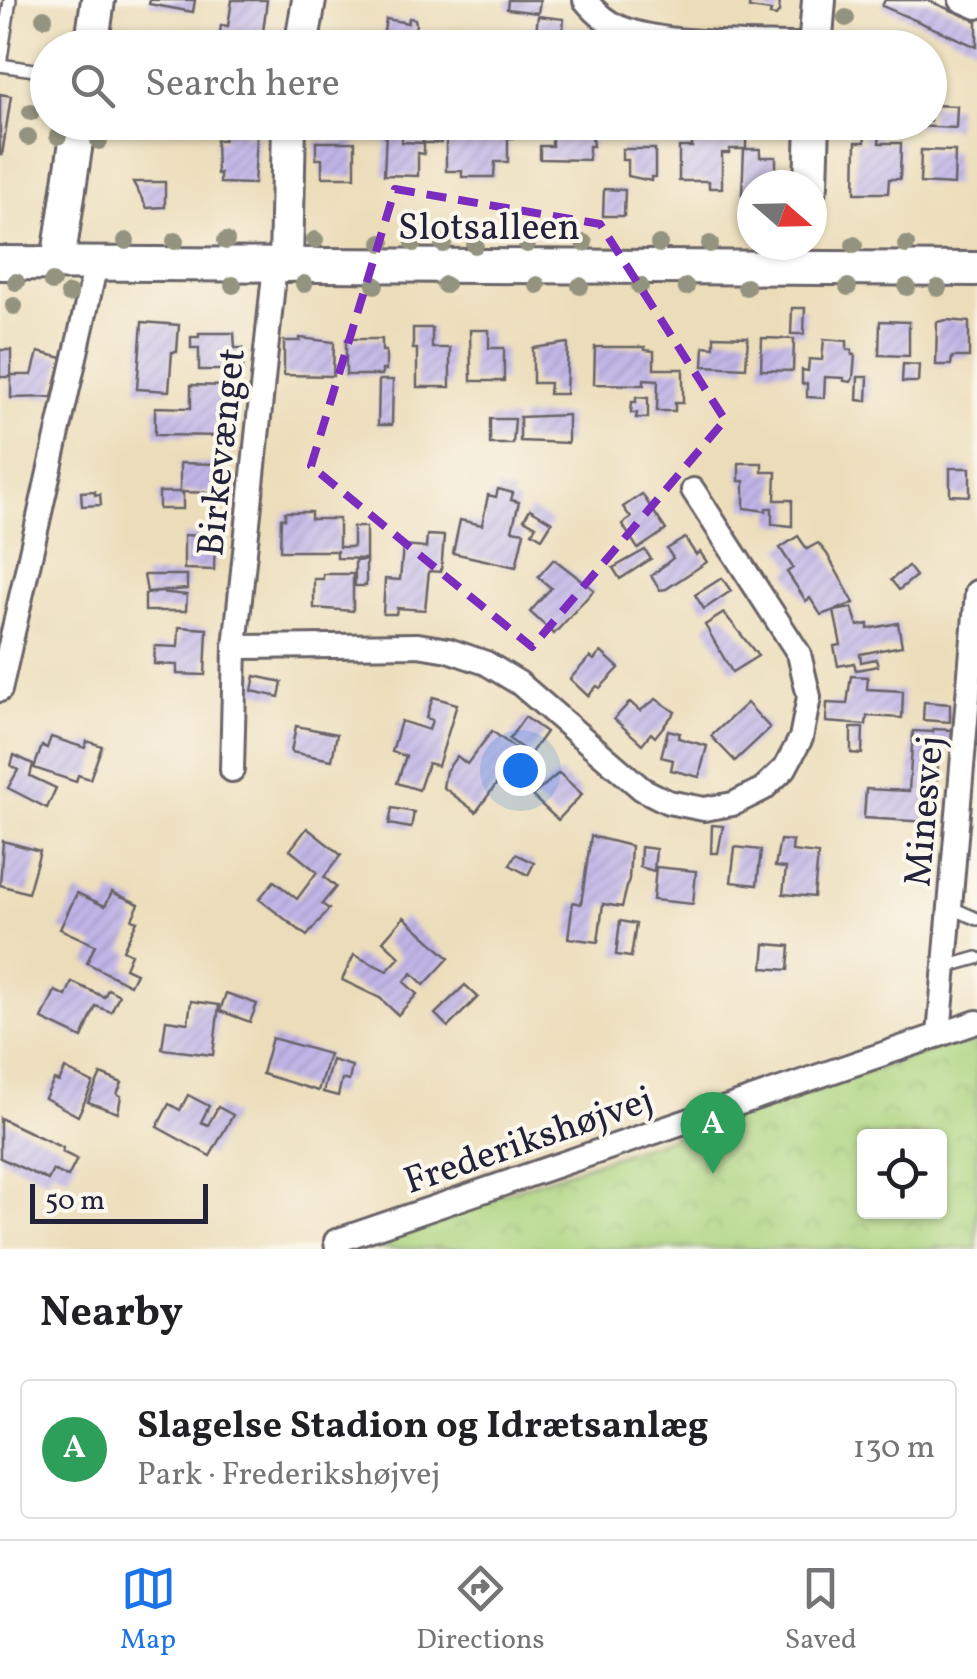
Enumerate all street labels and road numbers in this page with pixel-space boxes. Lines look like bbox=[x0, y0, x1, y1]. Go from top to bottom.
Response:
street label: Slotsalleen bbox=[398, 203, 580, 256]
street label: Birkevænget bbox=[186, 346, 261, 559]
street label: Minesvej bbox=[893, 734, 959, 889]
street label: Frederikshøjvej bbox=[398, 1075, 661, 1210]

